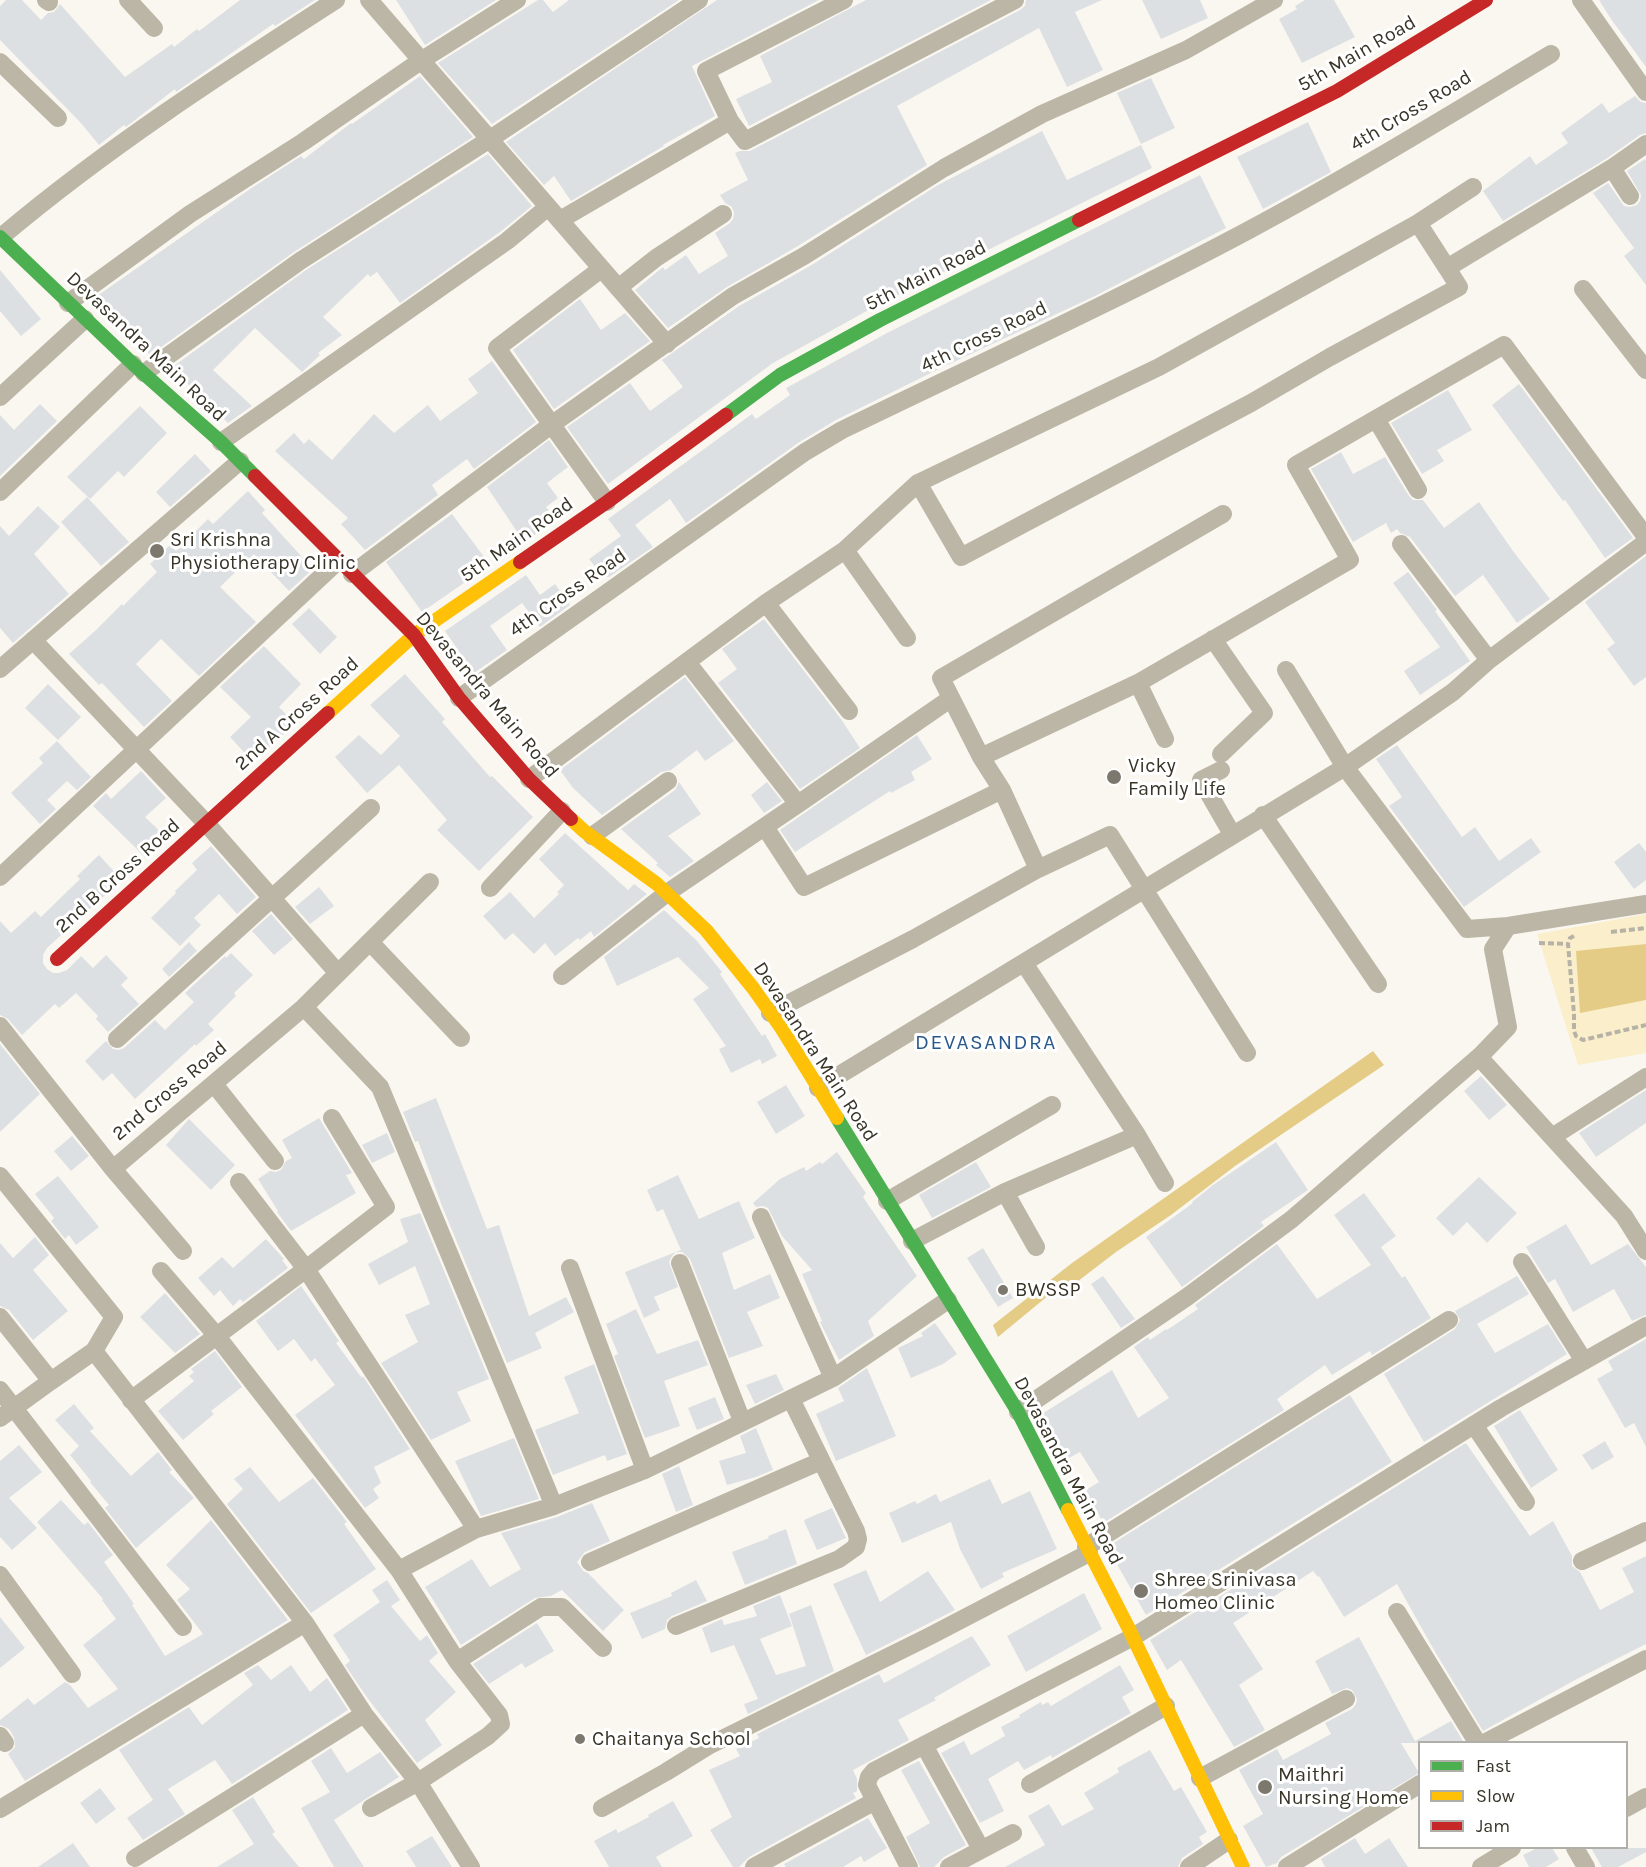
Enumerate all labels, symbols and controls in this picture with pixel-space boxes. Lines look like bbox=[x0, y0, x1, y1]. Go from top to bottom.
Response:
street label: 5th Main Road bbox=[1294, 11, 1420, 97]
street label: 4th Cross Road bbox=[1346, 65, 1476, 157]
street label: 5th Main Road bbox=[862, 235, 990, 317]
street label: Devasandra Main Road bbox=[61, 267, 231, 427]
street label: 4th Cross Road bbox=[917, 296, 1051, 378]
street label: 5th Main Road bbox=[456, 492, 578, 588]
place label: Sri Krishna Physiotherapy Clinic bbox=[170, 528, 356, 575]
marker: Sri Krishna Physiotherapy Clinic bbox=[148, 542, 166, 560]
street label: 4th Cross Road bbox=[505, 544, 631, 642]
street label: Devasandra Main Road bbox=[410, 607, 564, 783]
street label: 2nd A Cross Road bbox=[230, 652, 364, 776]
place label: Vicky Family Life bbox=[1128, 754, 1226, 801]
marker: Vicky Family Life bbox=[1105, 768, 1123, 786]
street label: 2nd B Cross Road bbox=[51, 814, 185, 938]
street label: Devasandra Main Road bbox=[748, 958, 882, 1146]
district label: DEVASANDRA bbox=[915, 1030, 1057, 1056]
street label: 2nd Cross Road bbox=[108, 1036, 232, 1146]
place label: BWSSP bbox=[1015, 1278, 1081, 1302]
marker: BWSSP bbox=[996, 1283, 1010, 1297]
street label: Devasandra Main Road bbox=[1008, 1373, 1128, 1569]
place label: Shree Srinivasa Homeo Clinic bbox=[1154, 1568, 1297, 1615]
marker: Shree Srinivasa Homeo Clinic bbox=[1132, 1582, 1150, 1600]
place label: Chaitanya School bbox=[592, 1727, 751, 1751]
marker: Chaitanya School bbox=[573, 1732, 587, 1746]
legend bbox=[1418, 1741, 1628, 1849]
text: Fast bbox=[1476, 1755, 1511, 1777]
place label: Maithri Nursing Home bbox=[1278, 1763, 1409, 1810]
marker: Maithri Nursing Home bbox=[1256, 1778, 1274, 1796]
text: Slow bbox=[1476, 1785, 1515, 1807]
text: Jam bbox=[1476, 1815, 1510, 1837]

